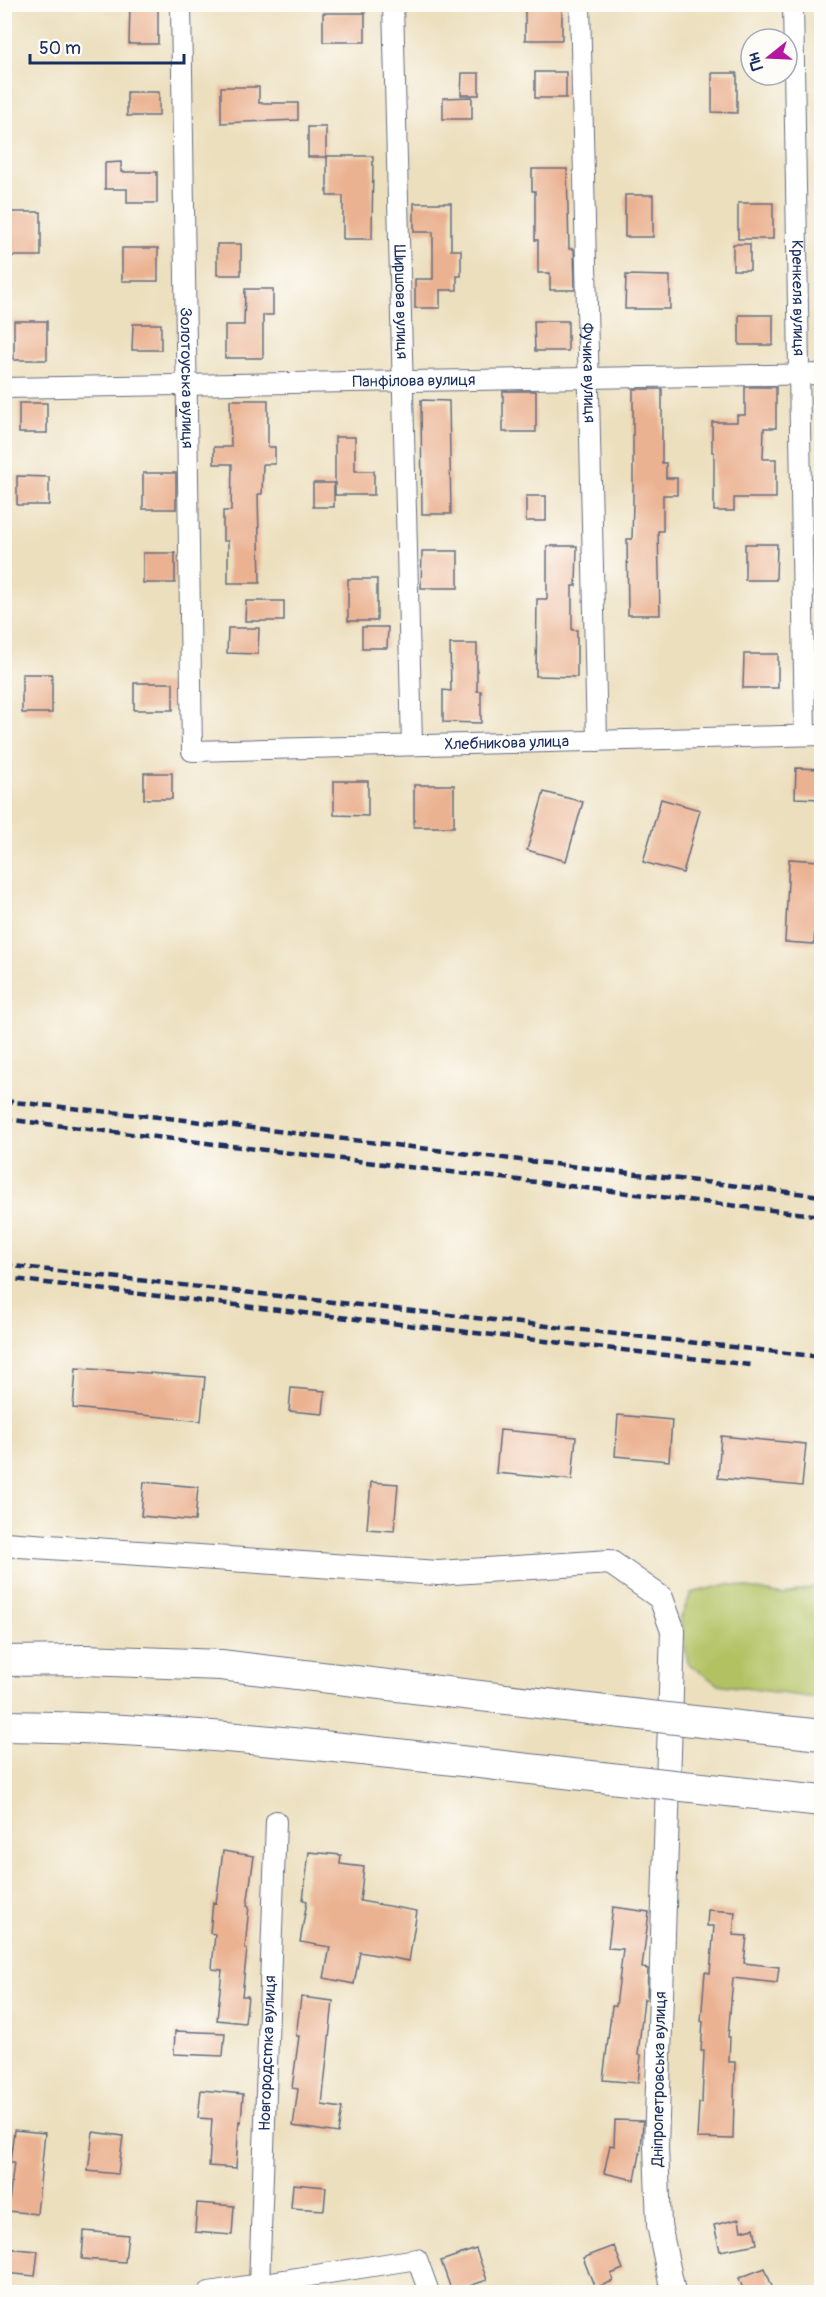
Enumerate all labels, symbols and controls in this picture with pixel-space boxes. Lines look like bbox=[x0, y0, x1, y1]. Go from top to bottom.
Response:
scale bar bbox=[30, 27, 184, 65]
north arrow bbox=[739, 27, 799, 87]
text: 50 m bbox=[39, 37, 81, 60]
text: Пн bbox=[743, 50, 768, 73]
street label: Кренкеля вулиця bbox=[787, 240, 809, 356]
street label: Ширшова вулиця bbox=[389, 244, 412, 359]
street label: Золотоуська вулиця bbox=[175, 307, 198, 449]
street label: Фучика вулиця bbox=[577, 323, 600, 423]
street label: Панфілова вулиця bbox=[352, 370, 476, 392]
street label: Хлебникова улица bbox=[444, 731, 569, 755]
street label: Новгородсmка вулиця bbox=[255, 1975, 280, 2131]
street label: Дніпропетровська вулиця bbox=[647, 1991, 671, 2168]

